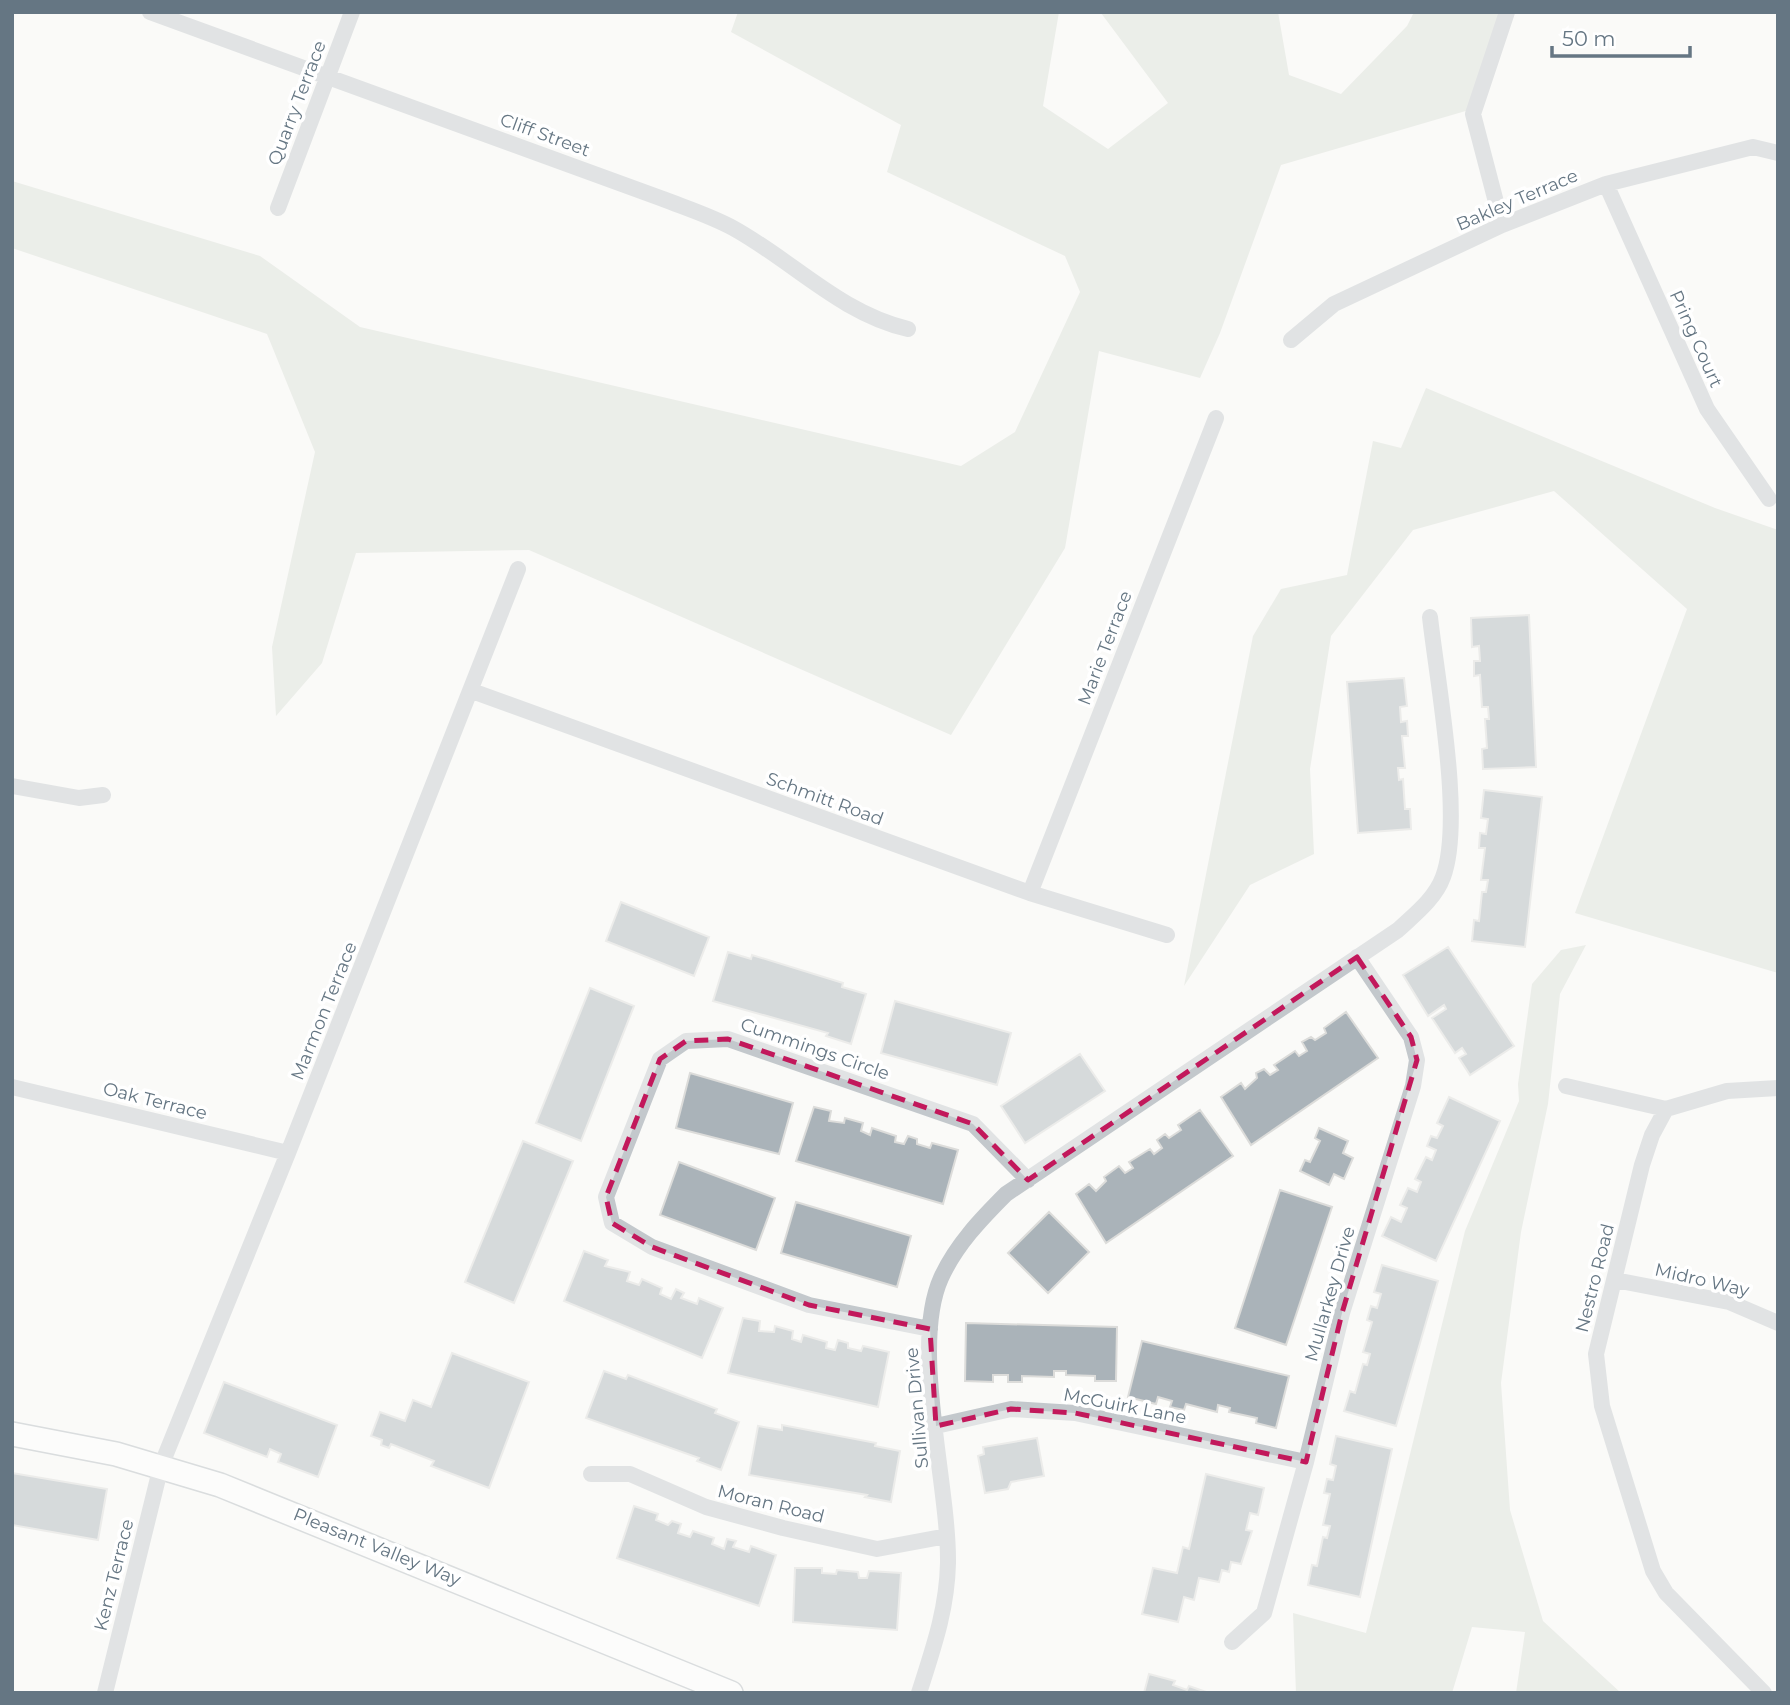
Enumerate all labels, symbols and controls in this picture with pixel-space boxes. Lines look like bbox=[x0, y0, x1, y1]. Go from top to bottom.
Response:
scale bar bbox=[1552, 14, 1690, 58]
text: 50 m bbox=[1562, 26, 1616, 51]
street label: Quarry Terrace bbox=[263, 37, 331, 168]
street label: Cliff Street bbox=[497, 109, 593, 161]
street label: Bakley Terrace bbox=[1453, 164, 1581, 236]
street label: Pring Court bbox=[1665, 287, 1727, 391]
street label: Marie Terrace bbox=[1073, 588, 1137, 708]
street label: Schmitt Road bbox=[763, 768, 887, 830]
street label: Marmon Terrace bbox=[286, 938, 362, 1083]
street label: Cummings Circle bbox=[738, 1013, 892, 1085]
street label: Oak Terrace bbox=[101, 1077, 209, 1125]
street label: Nestro Road bbox=[1571, 1221, 1619, 1335]
street label: Mullarkey Drive bbox=[1300, 1224, 1360, 1364]
street label: Midro Way bbox=[1653, 1258, 1752, 1302]
street label: Sullivan Drive bbox=[901, 1346, 933, 1470]
street label: McGuirk Lane bbox=[1062, 1383, 1189, 1429]
street label: Moran Road bbox=[715, 1480, 827, 1528]
street label: Pleasant Valley Way bbox=[290, 1503, 464, 1591]
street label: Kenz Terrace bbox=[89, 1517, 139, 1633]

